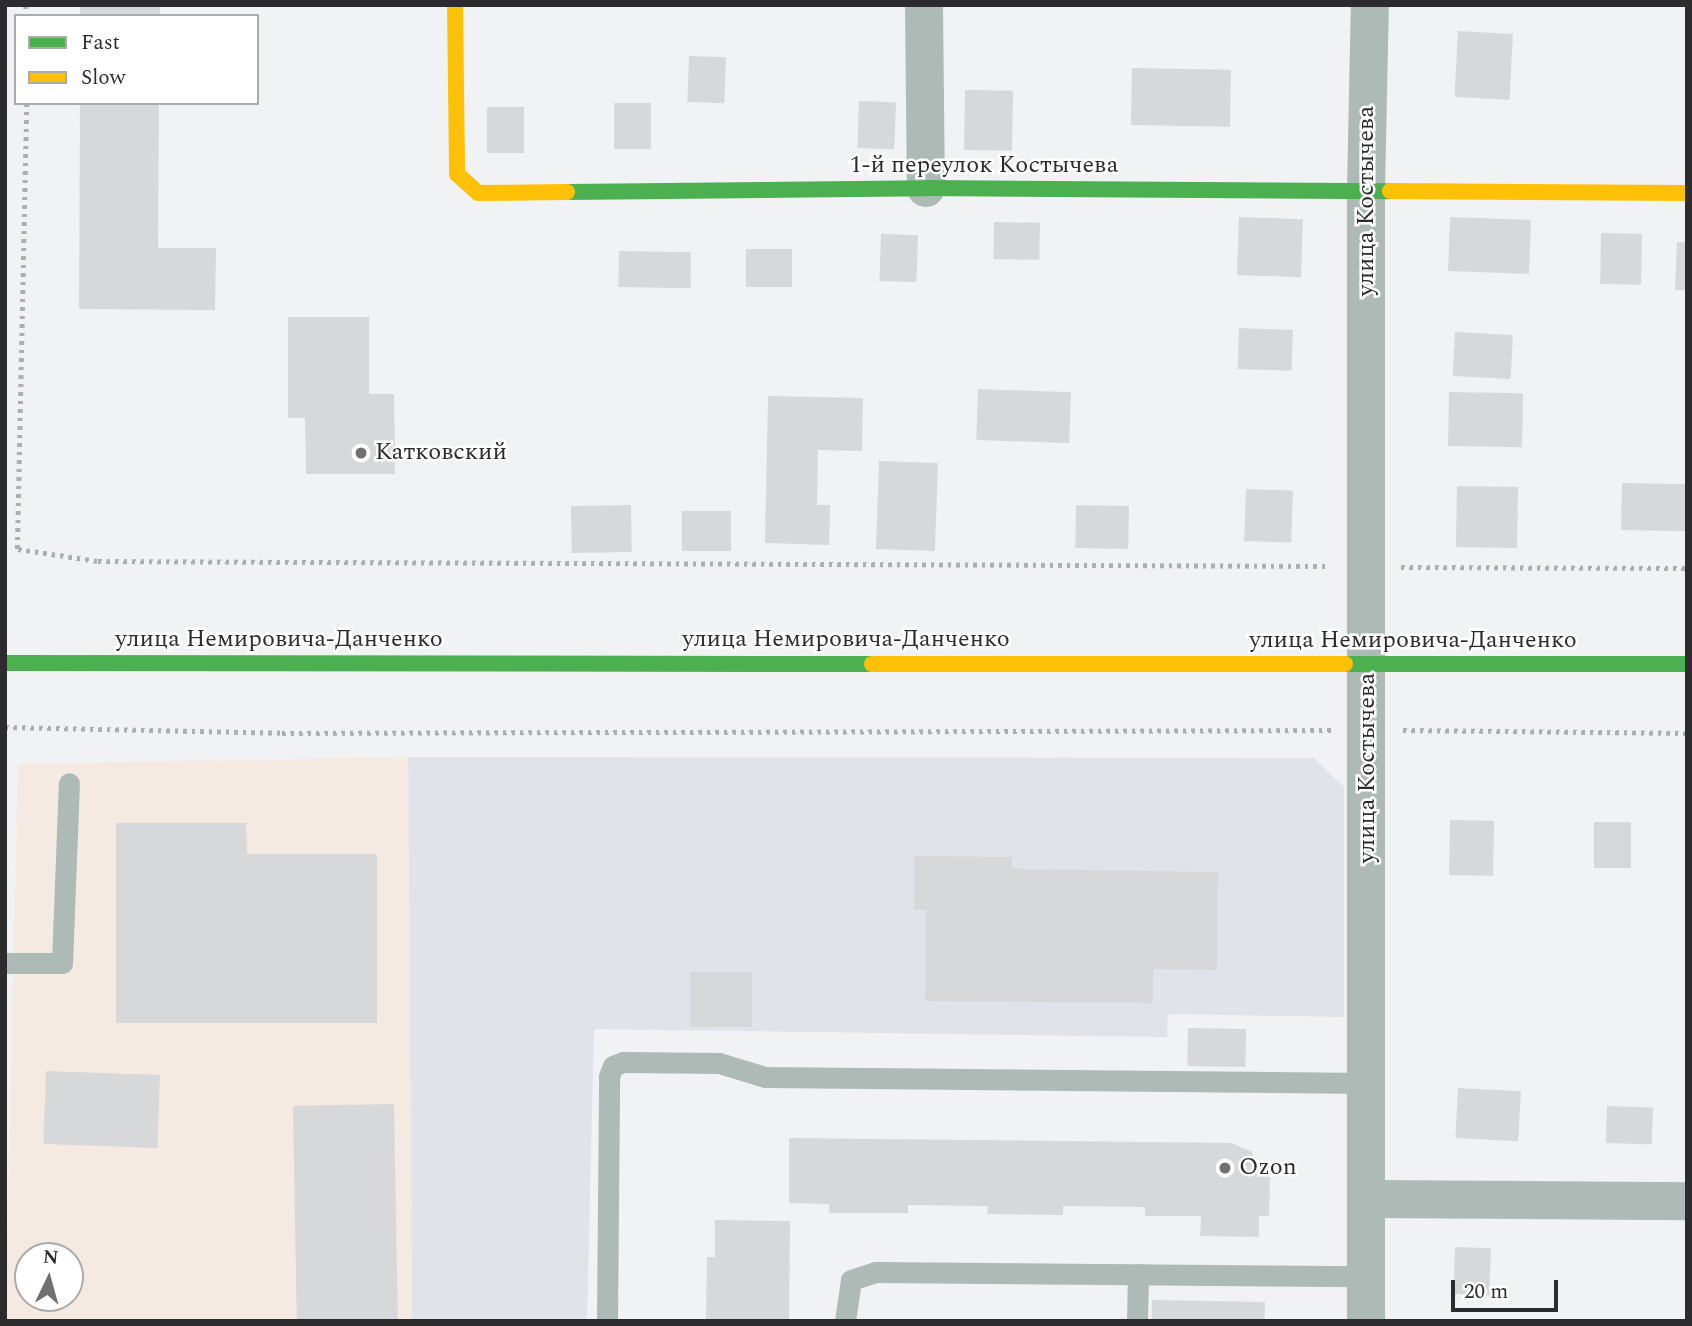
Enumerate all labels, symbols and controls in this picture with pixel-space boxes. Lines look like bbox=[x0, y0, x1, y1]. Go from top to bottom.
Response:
legend bbox=[14, 14, 259, 105]
text: Fast bbox=[81, 27, 120, 59]
text: Slow bbox=[81, 62, 125, 94]
street label: улица Костычева bbox=[1353, 106, 1381, 296]
street label: 1-й переулок Костычева bbox=[849, 152, 1119, 180]
place label: Катковский bbox=[375, 439, 507, 467]
marker: Катковский bbox=[353, 445, 369, 461]
street label: улица Немировича-Данченко bbox=[115, 626, 443, 654]
street label: улица Немировича-Данченко bbox=[682, 626, 1010, 654]
street label: улица Немировича-Данченко bbox=[1249, 627, 1577, 655]
street label: улица Костычева bbox=[1354, 673, 1382, 863]
place label: Ozon bbox=[1239, 1154, 1297, 1182]
marker: Ozon bbox=[1217, 1160, 1233, 1176]
north arrow bbox=[14, 1242, 84, 1312]
text: N bbox=[42, 1242, 60, 1273]
scale bar bbox=[1454, 1266, 1561, 1310]
text: 20 m bbox=[1464, 1276, 1508, 1308]

